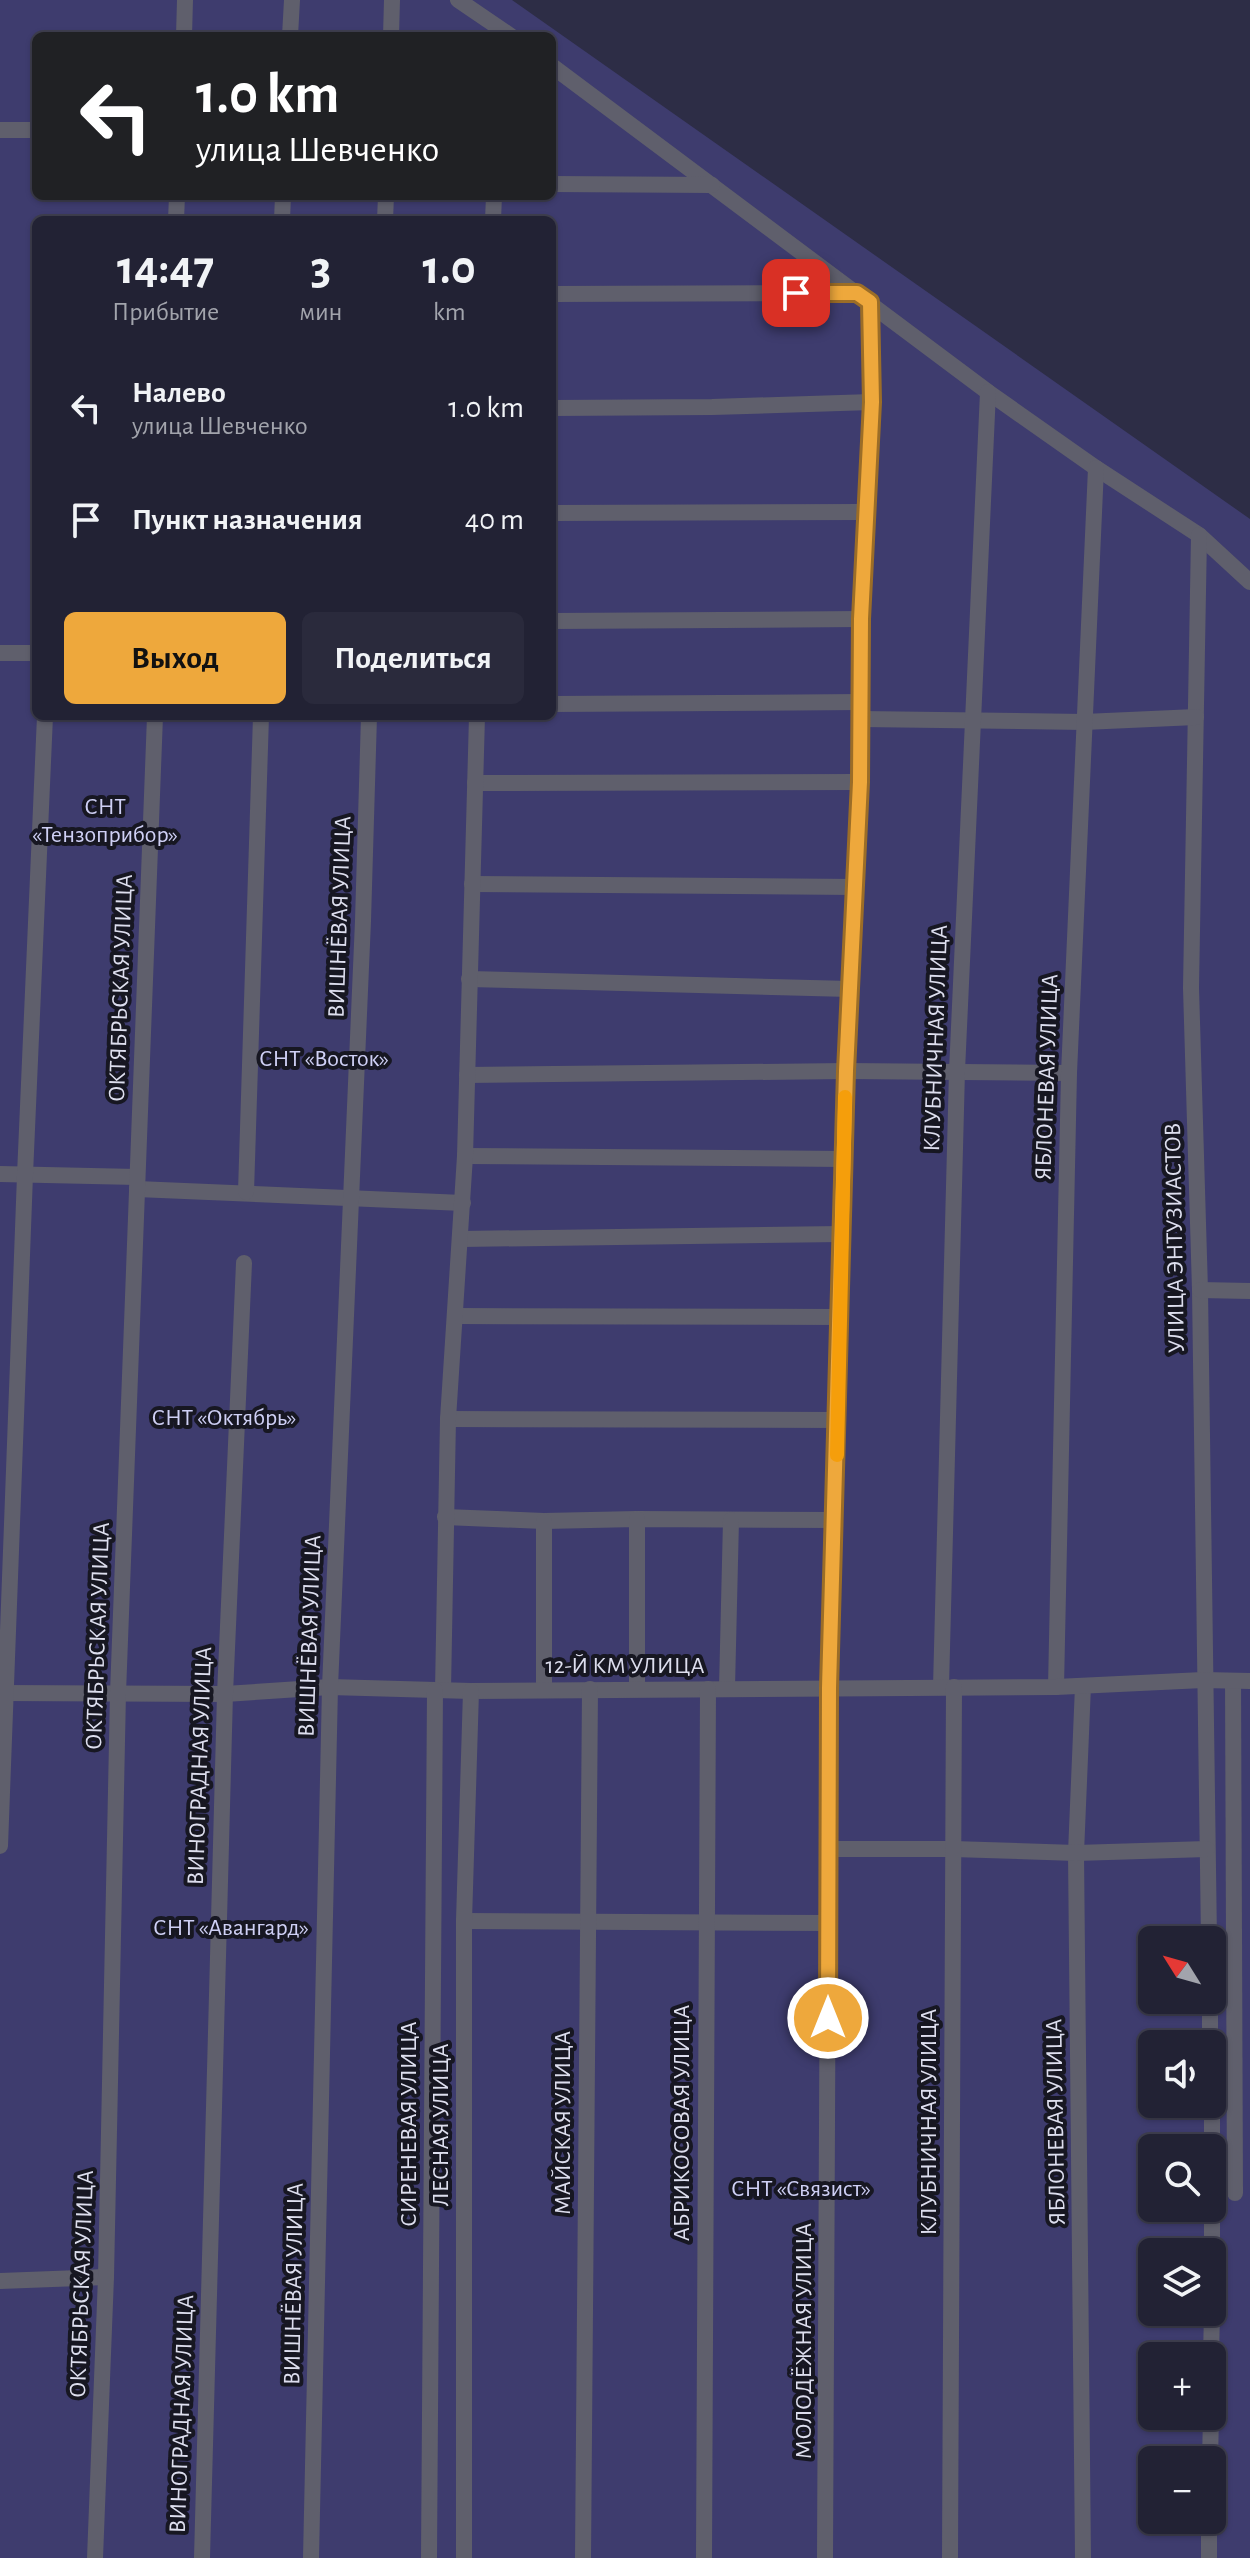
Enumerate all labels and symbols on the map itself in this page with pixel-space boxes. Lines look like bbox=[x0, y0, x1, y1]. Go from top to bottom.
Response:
pin bbox=[762, 259, 830, 327]
park label: СНТ «Тензоприбор» bbox=[32, 795, 178, 847]
street label: ВИШНЁВАЯ УЛИЦА bbox=[323, 815, 356, 1019]
street label: ОКТЯБРЬСКАЯ УЛИЦА bbox=[105, 874, 137, 1102]
street label: КЛУБНИЧНАЯ УЛИЦА bbox=[920, 924, 952, 1152]
street label: ЯБЛОНЕВАЯ УЛИЦА bbox=[1031, 973, 1063, 1181]
park label: СНТ «Восток» bbox=[259, 1047, 389, 1071]
street label: УЛИЦА ЭНТУЗИАСТОВ bbox=[1161, 1123, 1189, 1353]
park label: СНТ «Октябрь» bbox=[151, 1406, 297, 1430]
street label: ОКТЯБРЬСКАЯ УЛИЦА bbox=[82, 1522, 114, 1750]
street label: ВИШНЁВАЯ УЛИЦА bbox=[293, 1534, 326, 1738]
street label: ВИНОГРАДНАЯ УЛИЦА bbox=[184, 1646, 216, 1886]
street label: 12-Й КМ УЛИЦА bbox=[545, 1654, 705, 1678]
park label: СНТ «Авангард» bbox=[153, 1916, 309, 1940]
north arrow bbox=[1138, 1926, 1226, 2014]
position arrow bbox=[786, 1976, 870, 2060]
street label: АБРИКОСОВАЯ УЛИЦА bbox=[670, 2005, 694, 2241]
street label: КЛУБНИЧНАЯ УЛИЦА bbox=[917, 2009, 941, 2235]
street label: ЯБЛОНЕВАЯ УЛИЦА bbox=[1042, 2018, 1070, 2225]
street label: СИРЕНЕВАЯ УЛИЦА bbox=[397, 2021, 421, 2227]
street label: МАЙСКАЯ УЛИЦА bbox=[551, 2031, 575, 2215]
street label: ЛЕСНАЯ УЛИЦА bbox=[429, 2043, 453, 2207]
street label: ОКТЯБРЬСКАЯ УЛИЦА bbox=[66, 2170, 98, 2398]
park label: СНТ «Связист» bbox=[731, 2177, 871, 2201]
street label: ВИШНЁВАЯ УЛИЦА bbox=[279, 2183, 308, 2385]
street label: МОЛОДЁЖНАЯ УЛИЦА bbox=[791, 2223, 816, 2459]
street label: ВИНОГРАДНАЯ УЛИЦА bbox=[166, 2294, 198, 2534]

